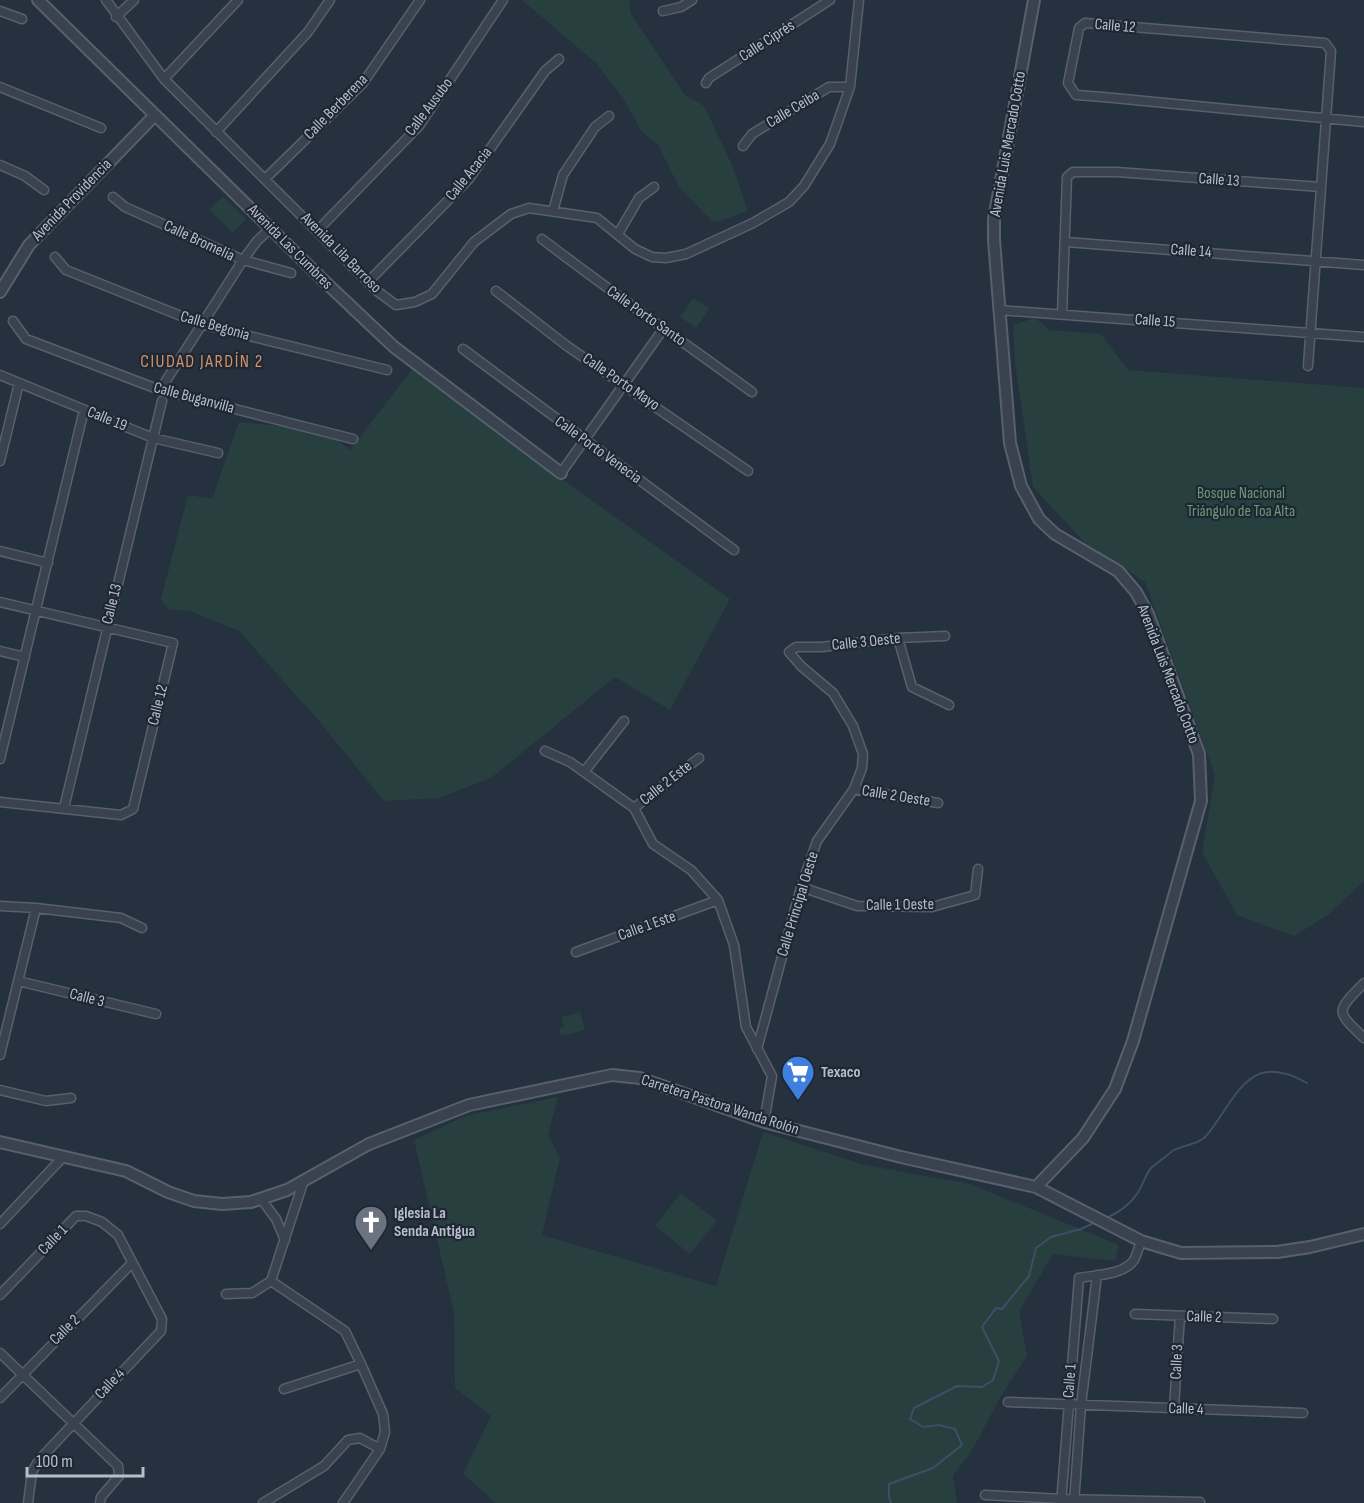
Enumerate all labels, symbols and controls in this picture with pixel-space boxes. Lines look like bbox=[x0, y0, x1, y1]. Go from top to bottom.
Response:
street label: Calle 12 bbox=[1094, 15, 1136, 37]
street label: Calle Ciprés bbox=[736, 16, 799, 66]
street label: Calle Berberena bbox=[300, 70, 372, 144]
street label: Avenida Luis Mercado Cotto bbox=[986, 70, 1030, 219]
street label: Calle Ausubo bbox=[401, 74, 457, 140]
street label: Calle Ceiba bbox=[763, 86, 823, 132]
street label: Calle Acacia bbox=[442, 143, 496, 205]
street label: Avenida Providencia bbox=[27, 155, 116, 246]
street label: Calle 13 bbox=[1198, 169, 1240, 191]
street label: Avenida Las Cumbres bbox=[243, 200, 337, 294]
street label: Avenida Lila Barroso bbox=[296, 208, 385, 297]
street label: Calle Bromelia bbox=[161, 216, 237, 266]
street label: Calle 14 bbox=[1170, 240, 1212, 262]
street label: Calle Porto Santo bbox=[603, 282, 689, 350]
street label: Calle Begonia bbox=[178, 307, 252, 345]
street label: Calle 15 bbox=[1134, 310, 1176, 332]
street label: Calle Porto Mayo bbox=[579, 349, 663, 415]
district label: CIUDAD JARDÍN 2 bbox=[140, 351, 264, 372]
street label: Calle Buganvilla bbox=[152, 378, 236, 418]
street label: Calle 19 bbox=[84, 402, 130, 436]
street label: Calle Porto Venecia bbox=[551, 412, 645, 488]
park label: Bosque Nacional Triángulo de Toa Alta bbox=[1187, 484, 1295, 521]
street label: Calle 13 bbox=[98, 582, 126, 626]
street label: Avenida Luis Mercado Cotto bbox=[1132, 601, 1203, 746]
street label: Calle 3 Oeste bbox=[831, 629, 901, 655]
street label: Calle 12 bbox=[144, 683, 172, 727]
street label: Calle 2 Este bbox=[636, 757, 696, 809]
street label: Calle 2 Oeste bbox=[860, 781, 932, 811]
street label: Calle Principal Oeste bbox=[773, 849, 823, 959]
street label: Calle 1 Oeste bbox=[866, 895, 934, 915]
street label: Calle 1 Este bbox=[615, 907, 679, 945]
street label: Calle 3 bbox=[68, 985, 106, 1011]
supermarket icon: Texaco bbox=[780, 1054, 816, 1101]
place label: Texaco bbox=[821, 1063, 860, 1082]
street label: Carretera Pastora Wanda Rolón bbox=[639, 1071, 801, 1139]
church icon: Iglesia La Senda Antigua bbox=[353, 1204, 389, 1251]
place label: Iglesia La Senda Antigua bbox=[394, 1204, 475, 1241]
street label: Calle 1 bbox=[34, 1221, 72, 1259]
street label: Calle 2 bbox=[1186, 1307, 1222, 1327]
street label: Calle 2 bbox=[46, 1311, 84, 1349]
street label: Calle 3 bbox=[1167, 1344, 1187, 1380]
street label: Calle 1 bbox=[1059, 1363, 1081, 1399]
street label: Calle 4 bbox=[91, 1364, 129, 1403]
street label: Calle 4 bbox=[1168, 1399, 1204, 1419]
scale bar bbox=[27, 1440, 142, 1478]
text: 100 m bbox=[36, 1451, 73, 1472]

